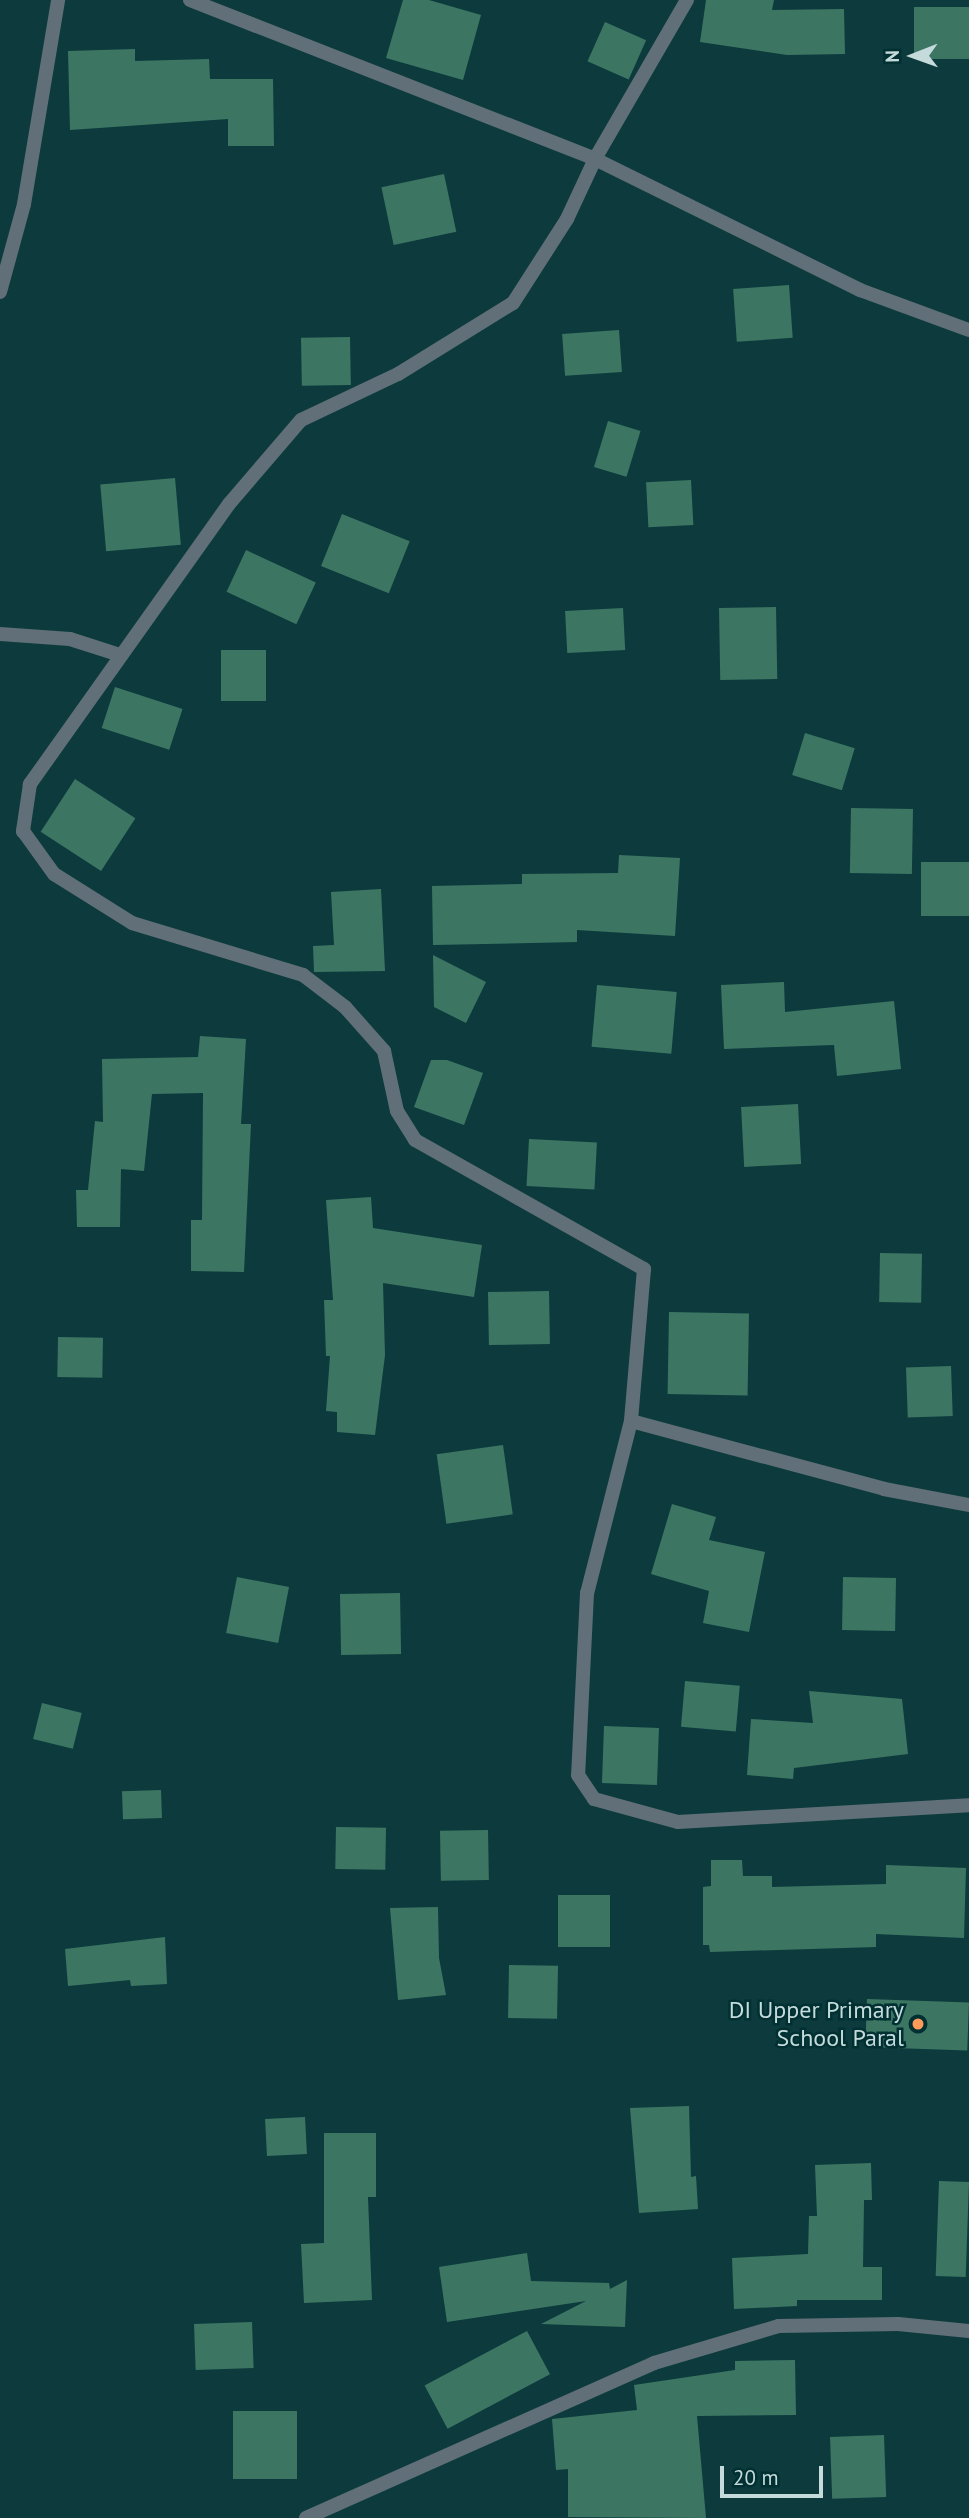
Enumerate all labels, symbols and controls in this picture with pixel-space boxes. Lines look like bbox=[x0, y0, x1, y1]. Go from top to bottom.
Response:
north arrow bbox=[878, 21, 948, 91]
text: N bbox=[880, 50, 904, 63]
place label: DI Upper Primary School Paral bbox=[729, 1996, 904, 2052]
marker: DI Upper Primary School Paral bbox=[910, 2016, 926, 2032]
scale bar bbox=[724, 2452, 827, 2496]
text: 20 m bbox=[733, 2464, 779, 2491]

